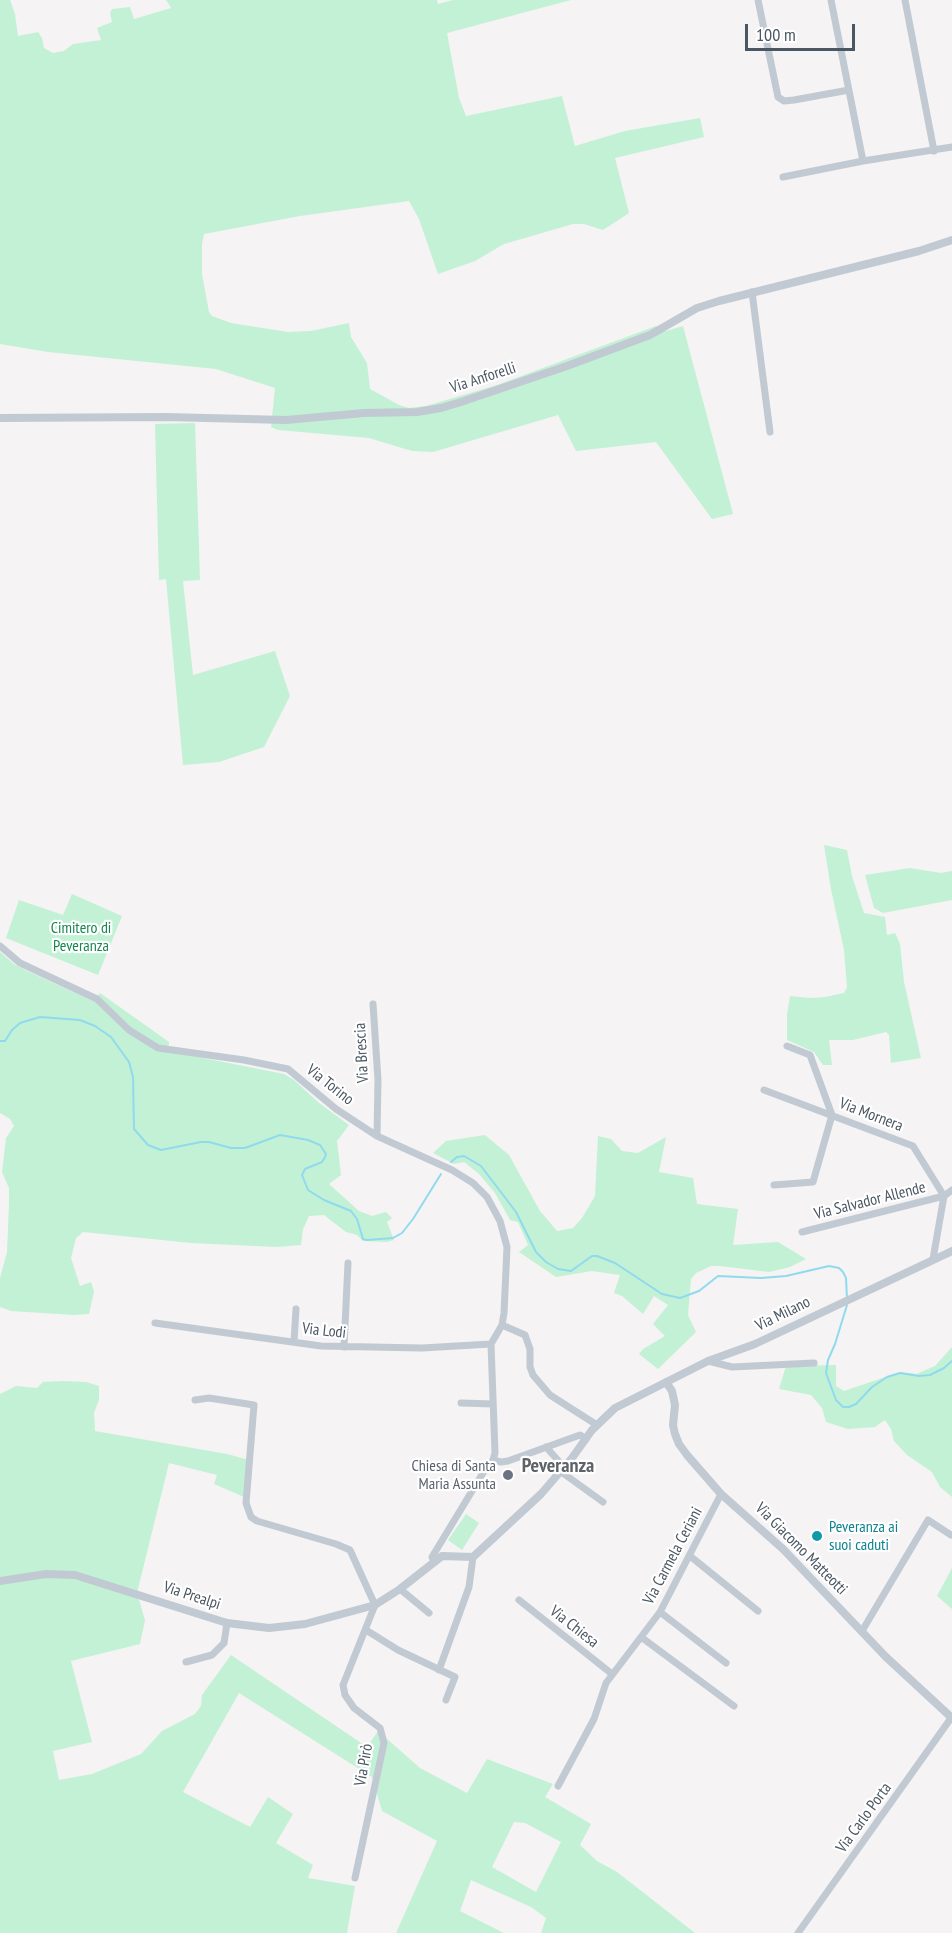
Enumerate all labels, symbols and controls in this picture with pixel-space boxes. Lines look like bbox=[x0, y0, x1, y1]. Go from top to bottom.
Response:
scale bar bbox=[748, 12, 858, 50]
text: 100 m bbox=[756, 23, 796, 46]
street label: Via Anforelli bbox=[448, 358, 518, 398]
park label: Cimitero di Peveranza bbox=[51, 918, 111, 956]
street label: Via Brescia bbox=[351, 1022, 373, 1084]
street label: Via Torino bbox=[302, 1061, 358, 1109]
street label: Via Mornera bbox=[836, 1094, 906, 1136]
street label: Via Salvador Allende bbox=[812, 1178, 928, 1224]
street label: Via Milano bbox=[753, 1293, 813, 1335]
street label: Via Lodi bbox=[301, 1319, 347, 1343]
district label: Peveranza bbox=[522, 1454, 594, 1478]
place label: Chiesa di Santa Maria Assunta bbox=[411, 1456, 496, 1494]
marker: Chiesa di Santa Maria Assunta bbox=[501, 1468, 515, 1482]
street label: Via Giacomo Matteotti bbox=[751, 1499, 851, 1599]
street label: Via Carmela Ceriani bbox=[639, 1504, 707, 1608]
place label: Peveranza ai suoi caduti bbox=[829, 1517, 898, 1555]
marker: Peveranza ai suoi caduti bbox=[810, 1529, 824, 1543]
street label: Via Prealpi bbox=[161, 1578, 223, 1614]
street label: Via Chiesa bbox=[546, 1602, 602, 1652]
street label: Via Pirò bbox=[351, 1742, 377, 1788]
street label: Via Carlo Porta bbox=[832, 1779, 896, 1857]

